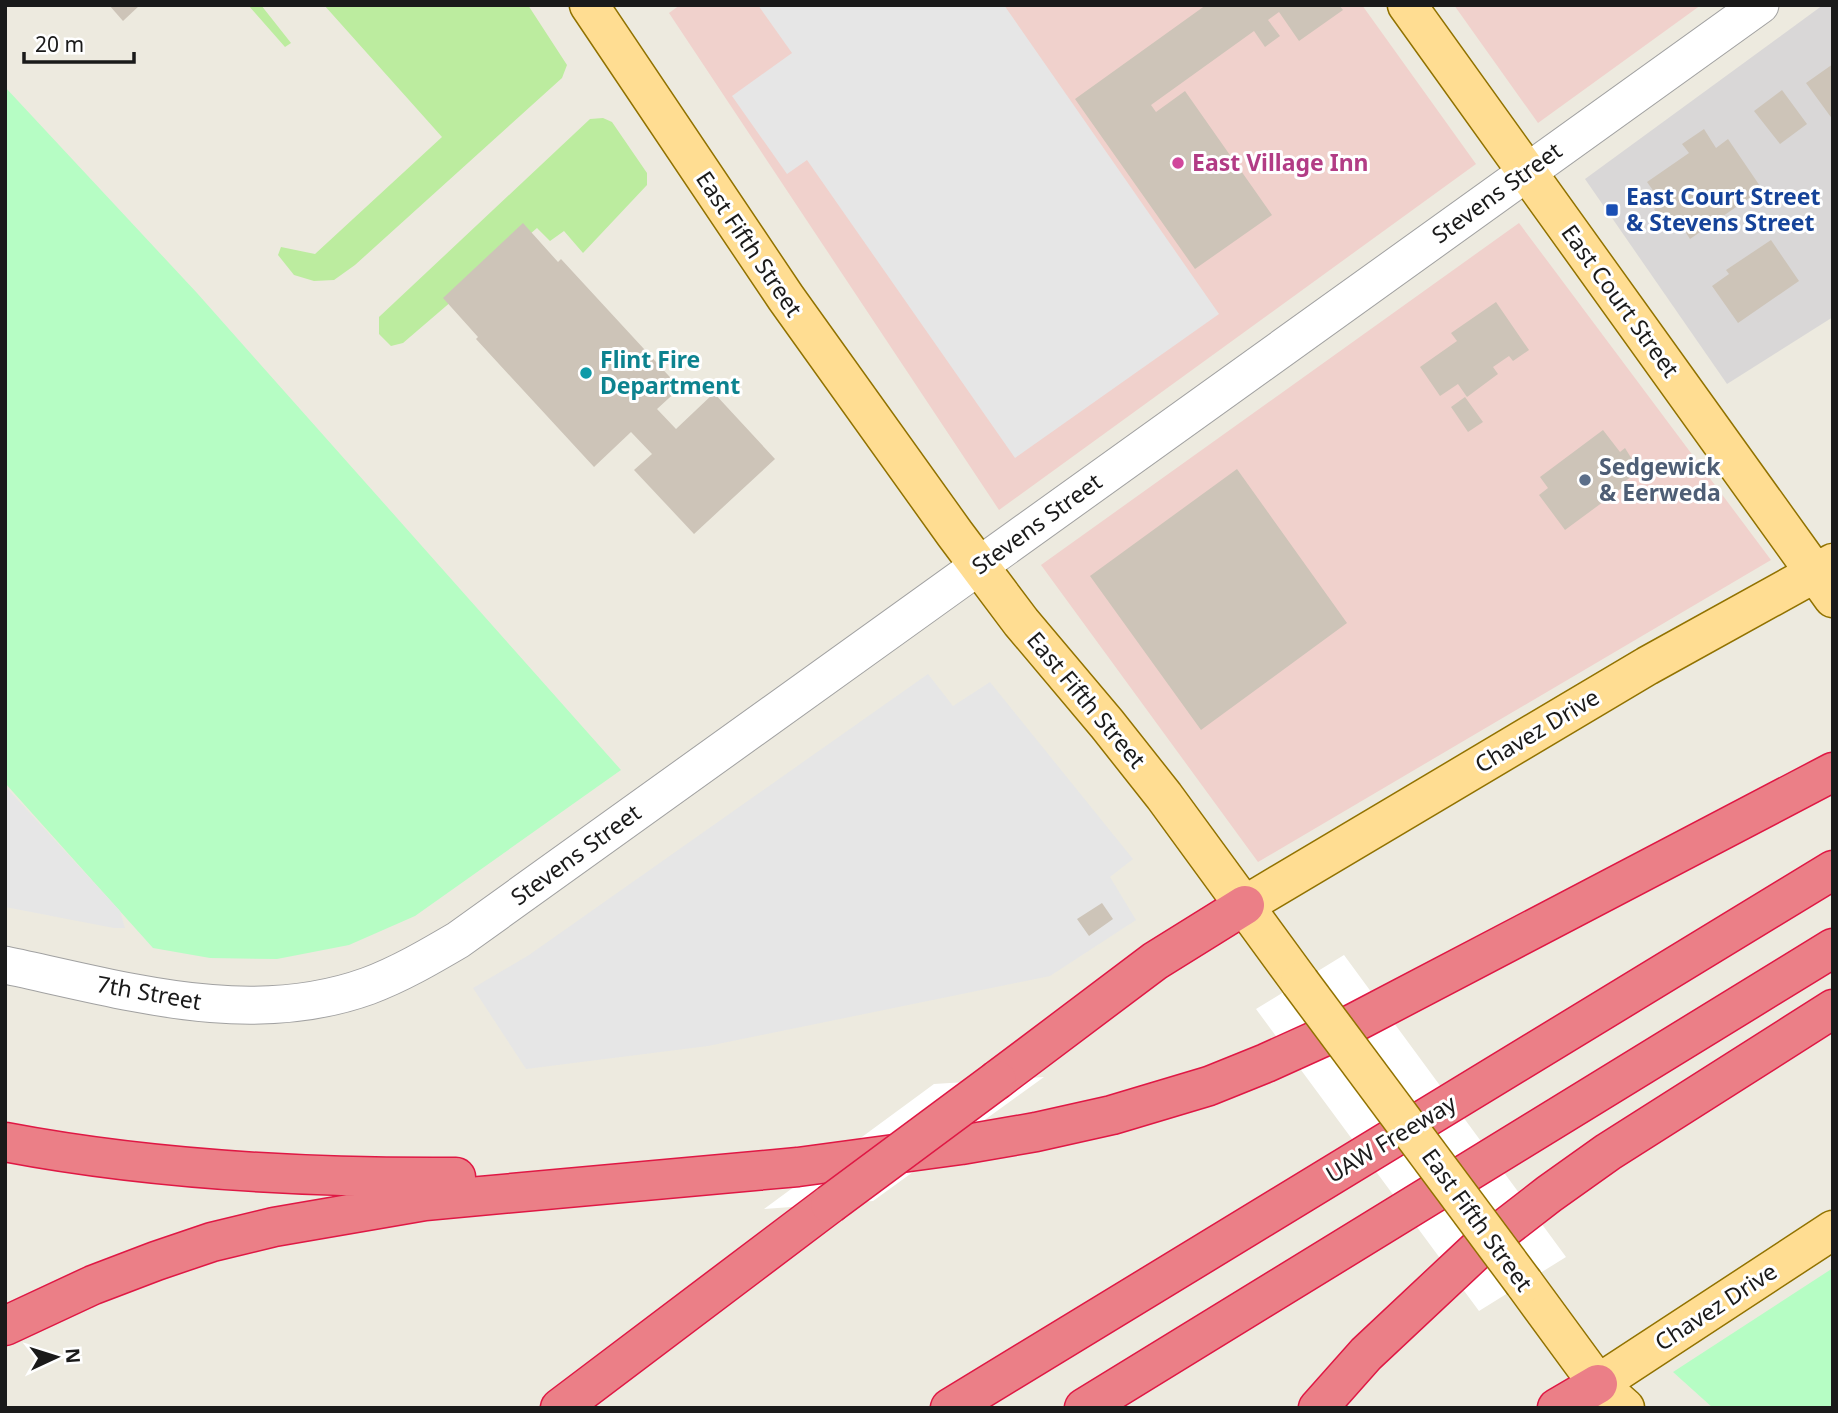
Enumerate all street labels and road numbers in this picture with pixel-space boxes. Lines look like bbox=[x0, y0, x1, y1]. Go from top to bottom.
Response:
street label: Stevens Street bbox=[1425, 134, 1568, 250]
street label: East Fifth Street bbox=[689, 164, 810, 323]
street label: East Court Street bbox=[1554, 218, 1687, 383]
street label: Stevens Street bbox=[965, 465, 1108, 581]
street label: East Fifth Street bbox=[1020, 624, 1153, 775]
street label: Chavez Drive bbox=[1468, 680, 1605, 780]
street label: Stevens Street bbox=[504, 796, 647, 912]
street label: 7th Street bbox=[94, 967, 204, 1017]
street label: UAW Freeway bbox=[1319, 1086, 1462, 1190]
street label: East Fifth Street bbox=[1415, 1141, 1541, 1297]
street label: Chavez Drive bbox=[1648, 1255, 1783, 1358]

